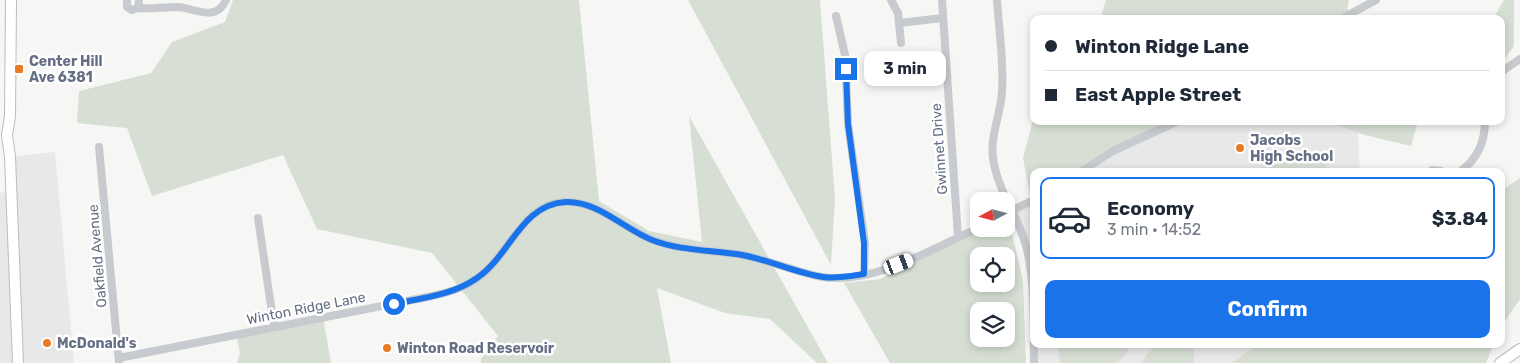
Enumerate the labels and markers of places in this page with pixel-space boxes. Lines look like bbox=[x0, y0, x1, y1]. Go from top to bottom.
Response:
place label: Center Hill Ave 6381 bbox=[29, 53, 102, 86]
marker: Center Hill Ave 6381 bbox=[13, 63, 25, 75]
place label: Jacobs High School bbox=[1250, 132, 1333, 165]
marker: Jacobs High School bbox=[1234, 142, 1246, 154]
place label: McDonald's bbox=[57, 335, 137, 352]
marker: McDonald's bbox=[41, 337, 53, 349]
place label: Winton Road Reservoir bbox=[397, 340, 555, 357]
marker: Winton Road Reservoir bbox=[381, 342, 393, 354]

